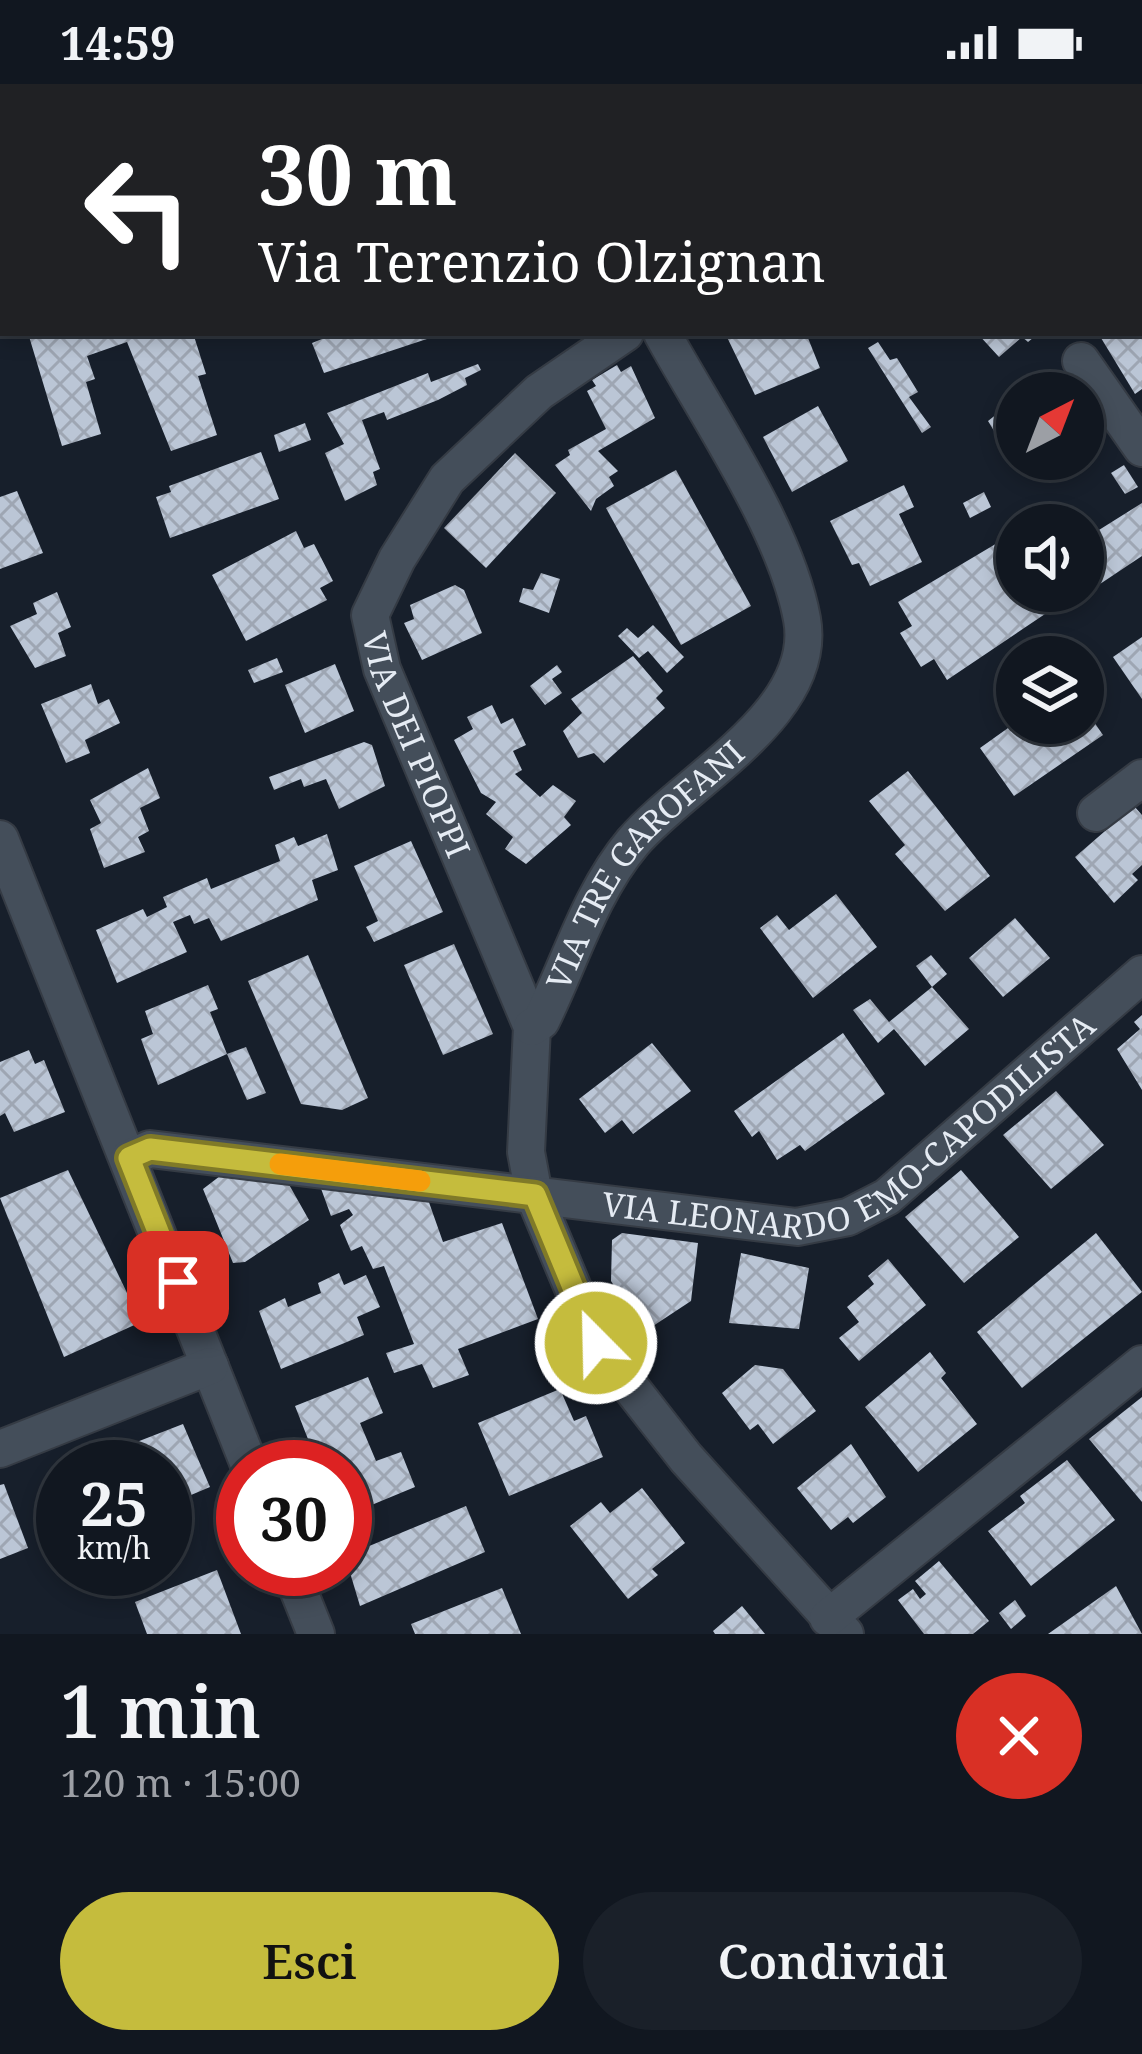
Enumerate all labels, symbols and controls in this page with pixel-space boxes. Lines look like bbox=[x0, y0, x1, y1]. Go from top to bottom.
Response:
text: 14:59 bbox=[60, 12, 175, 73]
text: 30 m bbox=[258, 115, 458, 230]
icon: left bbox=[60, 132, 216, 288]
text: Via Terenzio Olzignan bbox=[258, 224, 826, 298]
north arrow bbox=[996, 372, 1104, 480]
map controls bbox=[996, 372, 1104, 744]
button: sound bbox=[996, 504, 1104, 612]
street label: VIA DEI PIOPPI bbox=[352, 627, 481, 864]
button: layers bbox=[996, 636, 1104, 744]
street label: VIA TRE GAROFANI bbox=[535, 730, 754, 996]
street label: VIA LEONARDO EMO-CAPODILISTA bbox=[600, 1002, 1105, 1250]
pin bbox=[127, 1231, 229, 1333]
icon: arrive bbox=[145, 1249, 211, 1315]
position arrow bbox=[533, 1280, 659, 1406]
speed limit sign: 30 bbox=[216, 1440, 372, 1596]
text: 25 bbox=[80, 1462, 148, 1544]
text: km/h bbox=[77, 1527, 151, 1568]
text: 1 min bbox=[60, 1661, 261, 1759]
button: close bbox=[956, 1673, 1082, 1799]
text: 120 m · 15:00 bbox=[60, 1755, 301, 1808]
button: Esci bbox=[60, 1892, 559, 2030]
button: Condividi bbox=[583, 1892, 1082, 2030]

